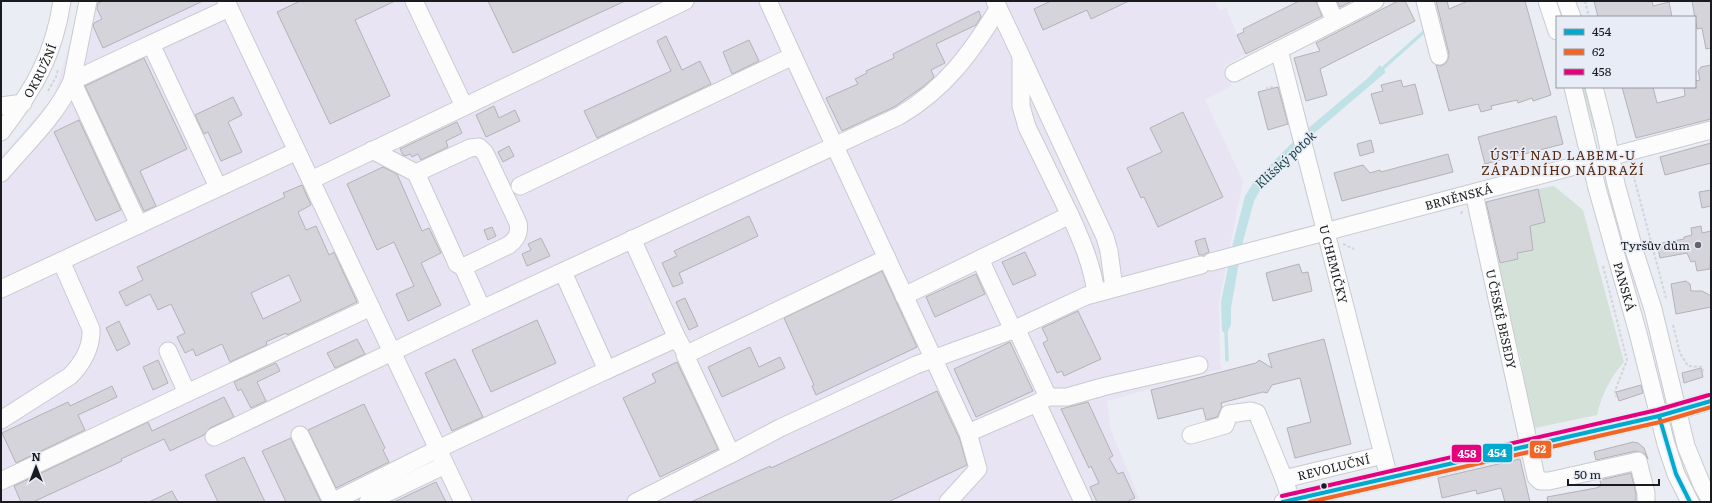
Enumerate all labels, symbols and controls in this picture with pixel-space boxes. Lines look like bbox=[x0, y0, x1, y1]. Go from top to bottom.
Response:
legend bbox=[1556, 16, 1696, 88]
text: 454 bbox=[1592, 22, 1612, 40]
street label: OKRUŽNÍ bbox=[19, 41, 60, 101]
text: 62 bbox=[1592, 42, 1605, 60]
text: 458 bbox=[1592, 62, 1612, 80]
water label: Klíšský potok bbox=[1250, 125, 1320, 192]
district label: ÚSTÍ NAD LABEM-U ZÁPADNÍHO NÁDRAŽÍ bbox=[1481, 145, 1645, 179]
street label: BRNĚNSKÁ bbox=[1423, 179, 1495, 214]
street label: U CHEMIČKY bbox=[1315, 223, 1353, 306]
place label: Tyršův dům bbox=[1620, 236, 1690, 254]
marker: Tyršův dům bbox=[1693, 240, 1703, 250]
street label: PANSKÁ bbox=[1609, 260, 1640, 313]
street label: U ČESKÉ BESEDY bbox=[1482, 267, 1521, 371]
line badge: 62 bbox=[1529, 440, 1552, 459]
text: 62 bbox=[1534, 440, 1546, 456]
line badge: 454 bbox=[1482, 443, 1513, 463]
line badge: 458 bbox=[1451, 444, 1482, 463]
text: 454 bbox=[1487, 444, 1507, 460]
text: 458 bbox=[1457, 445, 1477, 461]
north arrow bbox=[16, 447, 56, 487]
text: N bbox=[31, 448, 41, 464]
street label: REVOLUČNÍ bbox=[1295, 450, 1372, 484]
scale bar bbox=[1568, 461, 1659, 487]
text: 50 m bbox=[1574, 465, 1601, 483]
unlabelled marker bbox=[1319, 481, 1329, 491]

